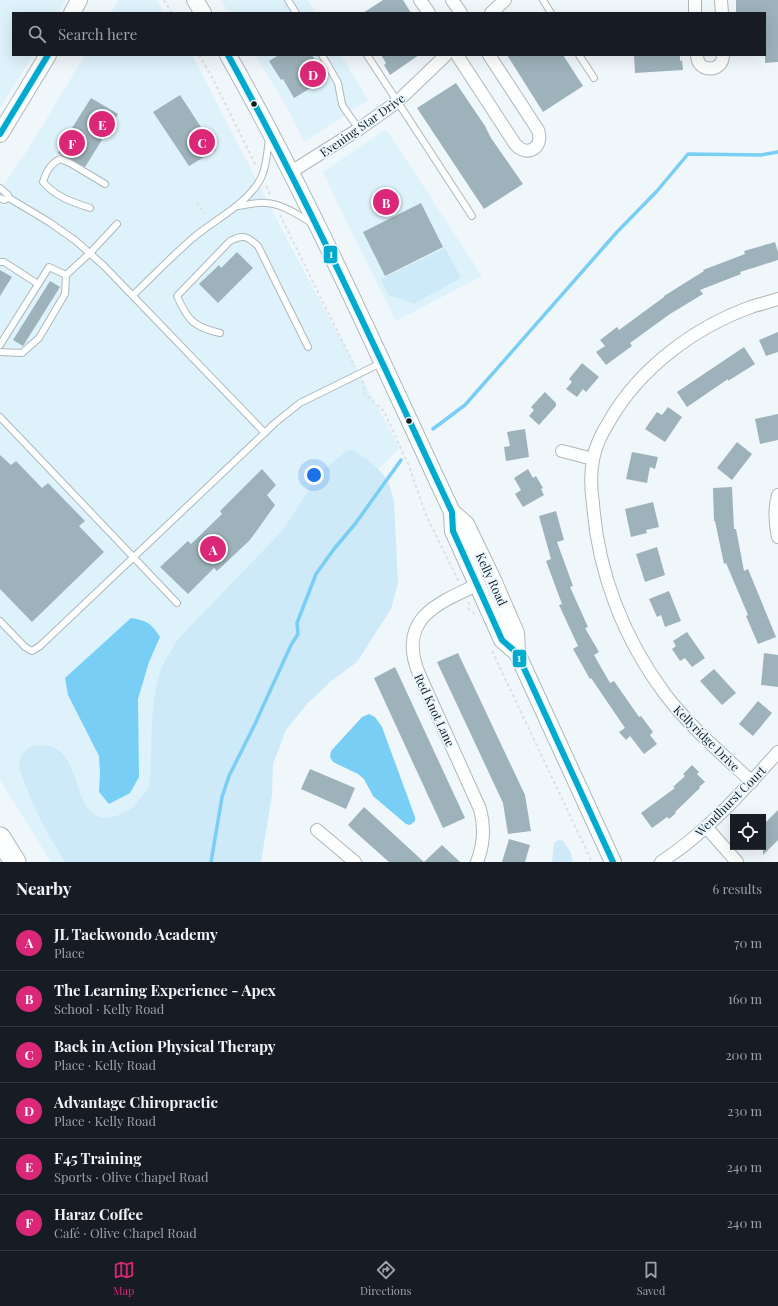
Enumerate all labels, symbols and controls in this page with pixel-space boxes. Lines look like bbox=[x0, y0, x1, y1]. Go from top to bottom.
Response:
search box bbox=[12, 12, 766, 56]
icon: search bbox=[26, 23, 48, 45]
text: Search here bbox=[58, 24, 137, 44]
pin: D bbox=[300, 59, 326, 89]
street label: Evening Star Drive bbox=[316, 90, 408, 160]
unlabelled marker bbox=[249, 99, 259, 109]
pin: E bbox=[89, 109, 115, 139]
pin: C bbox=[189, 127, 215, 157]
pin: F bbox=[59, 128, 85, 158]
pin: B bbox=[373, 187, 399, 217]
line badge: 1 bbox=[323, 245, 338, 264]
text: 1 bbox=[329, 246, 333, 261]
unlabelled marker bbox=[404, 416, 414, 426]
your location bbox=[304, 465, 324, 485]
pin: A bbox=[200, 534, 226, 564]
street label: Kelly Road bbox=[473, 550, 511, 608]
line badge: 1 bbox=[512, 649, 527, 668]
text: 1 bbox=[517, 650, 521, 665]
street label: Red Knot Lane bbox=[411, 671, 459, 749]
street label: Kellyridge Drive bbox=[670, 701, 744, 775]
street label: Wendhurst Court bbox=[691, 762, 769, 840]
map controls bbox=[730, 814, 766, 850]
button: locate bbox=[730, 814, 766, 850]
text: Nearby bbox=[16, 877, 71, 899]
text: 6 results bbox=[712, 880, 762, 897]
text: JL Taekwondo Academy bbox=[54, 924, 218, 944]
text: A bbox=[25, 934, 33, 951]
text: 70 m bbox=[734, 934, 762, 951]
text: Place bbox=[54, 944, 85, 961]
text: The Learning Experience - Apex bbox=[54, 980, 276, 1000]
text: B bbox=[25, 990, 33, 1007]
text: 160 m bbox=[728, 990, 762, 1007]
text: School · Kelly Road bbox=[54, 1000, 164, 1017]
text: Back in Action Physical Therapy bbox=[54, 1036, 276, 1056]
text: C bbox=[24, 1046, 34, 1063]
text: 200 m bbox=[725, 1046, 762, 1063]
text: Place · Kelly Road bbox=[54, 1056, 156, 1073]
text: Advantage Chiropractic bbox=[54, 1092, 218, 1112]
text: D bbox=[24, 1102, 34, 1119]
text: 230 m bbox=[727, 1102, 762, 1119]
text: Place · Kelly Road bbox=[54, 1112, 156, 1129]
text: F45 Training bbox=[54, 1148, 141, 1168]
text: E bbox=[25, 1158, 33, 1175]
text: 240 m bbox=[727, 1158, 762, 1175]
text: Sports · Olive Chapel Road bbox=[54, 1168, 209, 1185]
text: Haraz Coffee bbox=[54, 1204, 143, 1224]
text: F bbox=[25, 1214, 33, 1231]
text: 240 m bbox=[727, 1214, 762, 1231]
text: Café · Olive Chapel Road bbox=[54, 1224, 197, 1241]
tab: Map bbox=[113, 1259, 135, 1298]
tab: Directions bbox=[360, 1259, 411, 1298]
tab: Saved bbox=[637, 1259, 665, 1298]

